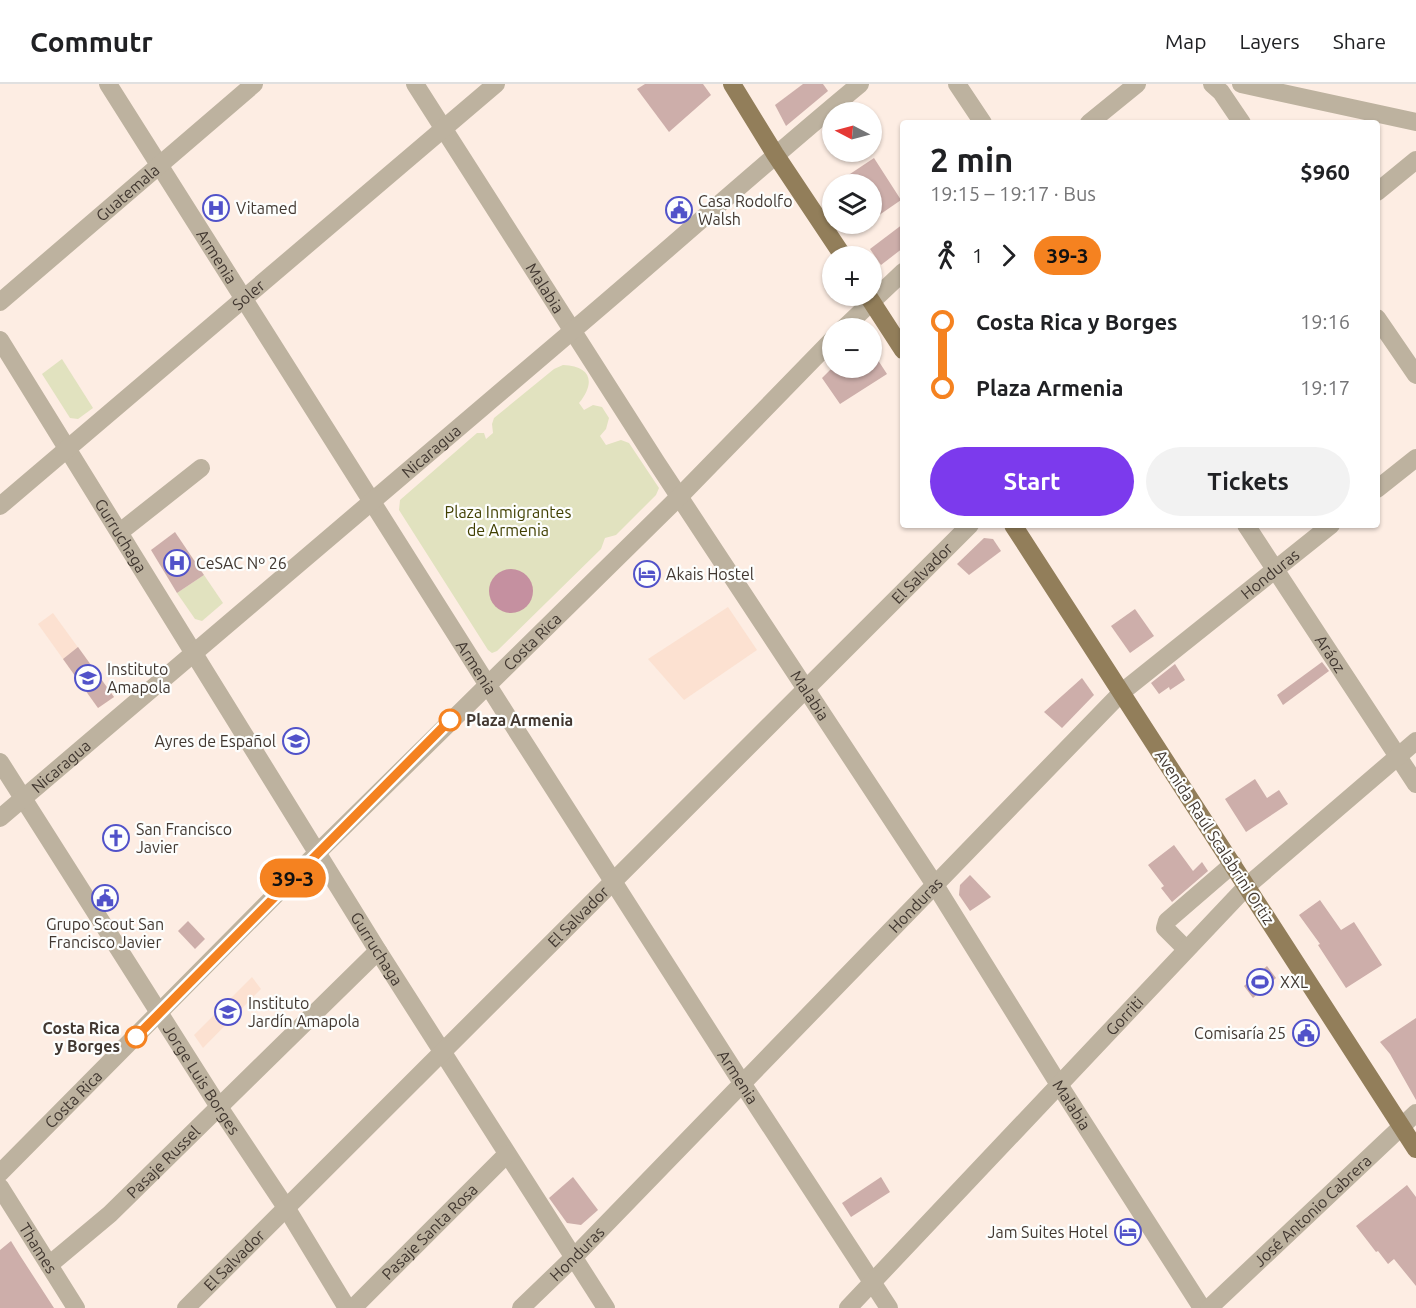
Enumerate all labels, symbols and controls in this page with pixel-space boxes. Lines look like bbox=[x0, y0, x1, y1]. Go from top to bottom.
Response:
text: Commutr bbox=[30, 26, 153, 57]
text: Map bbox=[1165, 29, 1206, 53]
text: Layers bbox=[1239, 29, 1300, 53]
text: Share bbox=[1333, 29, 1386, 53]
north arrow bbox=[822, 102, 882, 162]
map controls bbox=[822, 102, 882, 378]
text: 2 min bbox=[930, 141, 1013, 178]
text: $960 bbox=[1300, 159, 1350, 184]
street label: Guatemala bbox=[92, 160, 163, 225]
button: layers bbox=[822, 174, 882, 234]
text: 19:15 – 19:17 · Bus bbox=[930, 182, 1096, 205]
place label: Casa Rodolfo Walsh bbox=[698, 192, 793, 228]
hospital icon: Vitamed bbox=[201, 193, 231, 223]
public building icon: Casa Rodolfo Walsh bbox=[664, 195, 694, 225]
place label: Vitamed bbox=[236, 199, 297, 217]
street label: Armenia bbox=[193, 226, 241, 287]
icon: walk bbox=[930, 239, 963, 272]
icon: forward bbox=[992, 239, 1025, 272]
text: 39-3 bbox=[1046, 243, 1089, 267]
text: 1 bbox=[972, 244, 983, 267]
button: + bbox=[822, 246, 882, 306]
street label: Malabia bbox=[523, 259, 568, 316]
street label: Soler bbox=[228, 276, 268, 314]
text: Costa Rica y Borges bbox=[976, 309, 1177, 334]
text: 19:16 bbox=[1300, 310, 1350, 333]
button: − bbox=[822, 318, 882, 378]
text: Plaza Armenia bbox=[976, 375, 1124, 400]
text: 19:17 bbox=[1300, 376, 1350, 399]
street label: Nicaragua bbox=[398, 421, 464, 481]
button: Start bbox=[930, 447, 1134, 516]
button: Tickets bbox=[1146, 447, 1350, 516]
street label: Gurruchaga bbox=[91, 495, 151, 576]
park label: Plaza Inmigrantes de Armenia bbox=[445, 503, 571, 539]
street label: El Salvador bbox=[888, 539, 956, 607]
street label: Honduras bbox=[1237, 545, 1303, 603]
hospital icon: CeSAC Nº 26 bbox=[162, 548, 192, 578]
place label: CeSAC Nº 26 bbox=[196, 554, 287, 572]
hotel icon: Akais Hostel bbox=[632, 559, 662, 589]
place label: Akais Hostel bbox=[666, 565, 754, 583]
street label: Costa Rica bbox=[499, 609, 565, 674]
street label: Aráoz bbox=[1312, 632, 1349, 676]
street label: Armenia bbox=[453, 637, 500, 698]
place label: Instituto Amapola bbox=[107, 660, 171, 696]
school or university icon: Instituto Amapola bbox=[73, 663, 103, 693]
street label: Malabia bbox=[787, 667, 833, 724]
marker: Plaza Armenia bbox=[439, 709, 461, 731]
place label: Plaza Armenia bbox=[466, 711, 573, 729]
school or university icon: Ayres de Español bbox=[281, 726, 311, 756]
place label: Ayres de Español bbox=[154, 732, 276, 750]
street label: Nicaragua bbox=[28, 736, 94, 796]
street label: Avenida Raúl Scalabrini Ortiz bbox=[1152, 746, 1278, 928]
place label: San Francisco Javier bbox=[136, 820, 232, 856]
church icon: San Francisco Javier bbox=[101, 823, 131, 853]
line badge: 39-3 bbox=[251, 858, 335, 898]
text: 39-3 bbox=[272, 866, 314, 890]
street label: Honduras bbox=[885, 874, 946, 936]
street label: El Salvador bbox=[544, 882, 612, 951]
public building icon: Grupo Scout San Francisco Javier bbox=[90, 883, 120, 913]
street label: Gurruchaga bbox=[347, 909, 407, 989]
place label: Grupo Scout San Francisco Javier bbox=[46, 915, 164, 951]
sports icon: XXL bbox=[1245, 967, 1275, 997]
place label: XXL bbox=[1280, 973, 1308, 991]
street label: Gorriti bbox=[1102, 993, 1147, 1039]
place label: Instituto Jardín Amapola bbox=[248, 994, 360, 1030]
school or university icon: Instituto Jardín Amapola bbox=[213, 997, 243, 1027]
public building icon: Comisaría 25 bbox=[1291, 1018, 1321, 1048]
place label: Costa Rica y Borges bbox=[42, 1019, 120, 1055]
street label: Jorge Luis Borges bbox=[160, 1021, 244, 1138]
place label: Comisaría 25 bbox=[1194, 1024, 1286, 1042]
marker: Costa Rica y Borges bbox=[125, 1026, 147, 1048]
street label: Armenia bbox=[714, 1047, 762, 1107]
street label: Costa Rica bbox=[41, 1067, 106, 1132]
street label: Malabia bbox=[1049, 1076, 1095, 1133]
street label: Pasaje Russel bbox=[123, 1122, 203, 1202]
street label: José Antonio Cabrera bbox=[1250, 1151, 1375, 1270]
street label: Pasaje Santa Rosa bbox=[378, 1180, 481, 1283]
hotel icon: Jam Suites Hotel bbox=[1113, 1217, 1143, 1247]
street label: Thames bbox=[16, 1220, 61, 1276]
street label: Honduras bbox=[546, 1223, 608, 1284]
place label: Jam Suites Hotel bbox=[988, 1223, 1108, 1241]
street label: El Salvador bbox=[200, 1226, 268, 1294]

